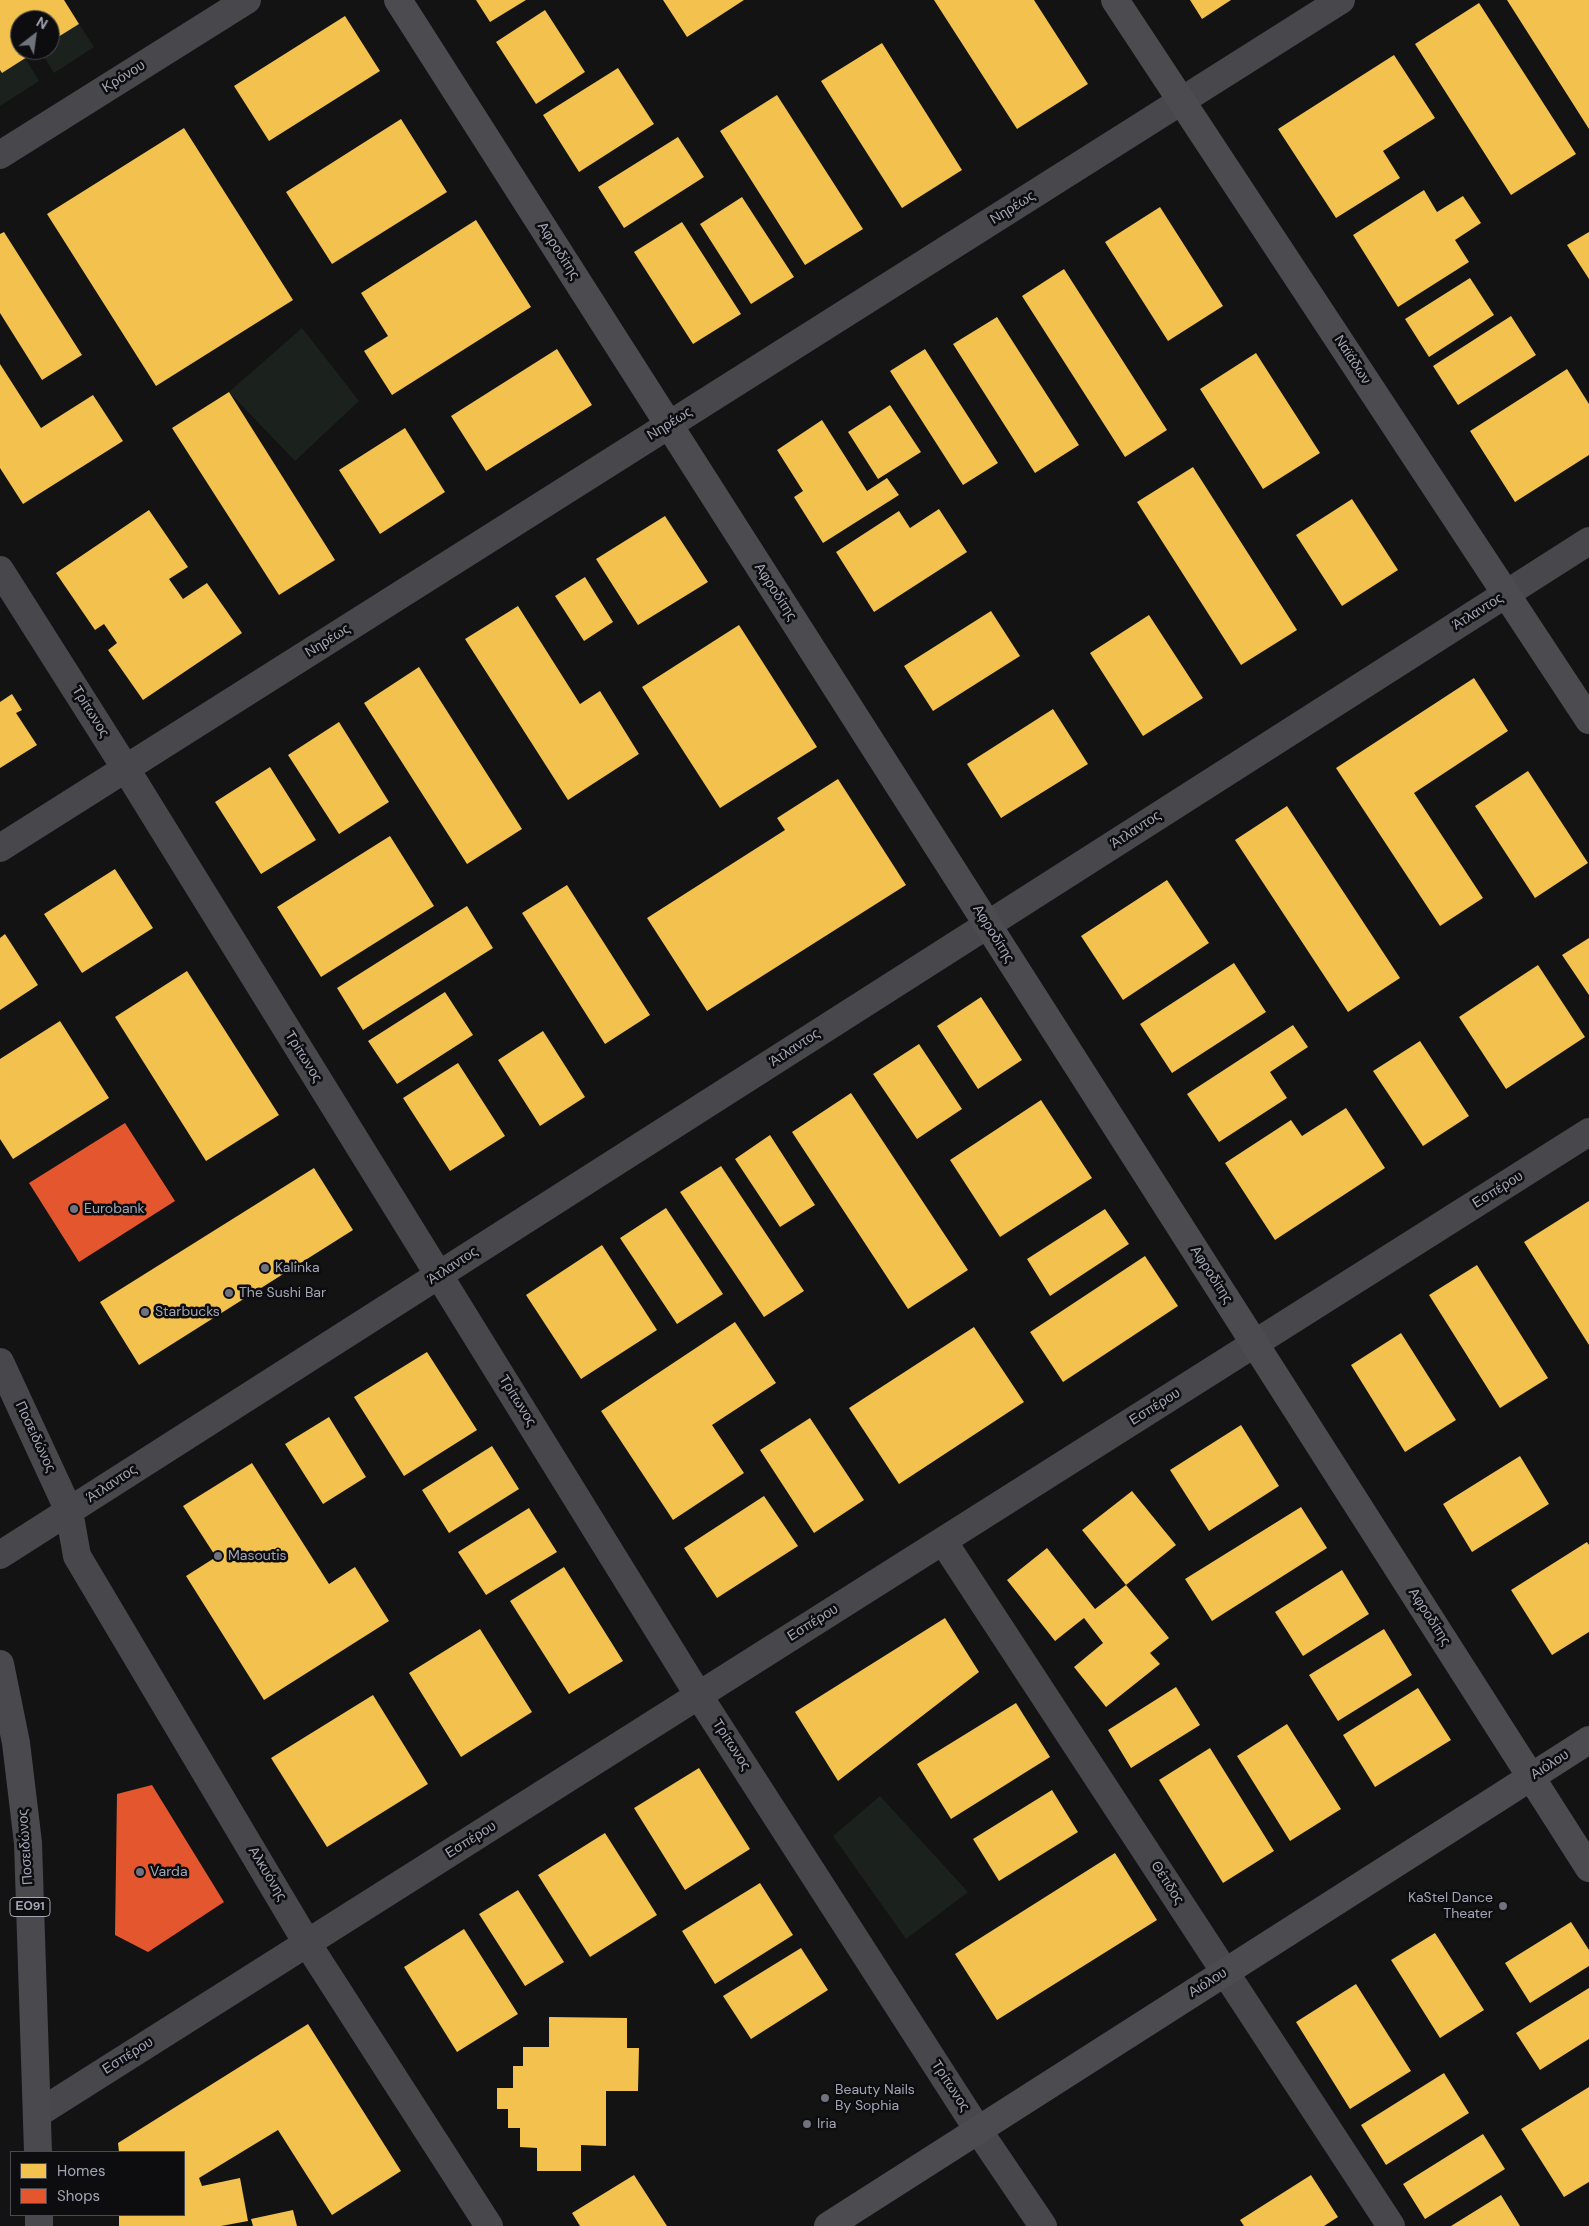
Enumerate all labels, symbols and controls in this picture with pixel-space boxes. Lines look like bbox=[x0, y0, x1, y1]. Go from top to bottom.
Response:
north arrow bbox=[10, 10, 60, 60]
text: N bbox=[33, 13, 51, 33]
street label: Κρόνου bbox=[99, 57, 149, 97]
street label: Νηρέως bbox=[987, 188, 1039, 228]
street label: Αφροδίτης bbox=[533, 219, 583, 283]
street label: Ναϊάδων bbox=[1330, 332, 1374, 388]
street label: Νηρέως bbox=[644, 404, 696, 444]
street label: Αφροδίτης bbox=[750, 560, 800, 624]
street label: Άτλαντος bbox=[1450, 590, 1506, 634]
street label: Νηρέως bbox=[302, 621, 354, 661]
street label: Τρίτωνος bbox=[68, 683, 112, 741]
street label: Άτλαντος bbox=[1108, 808, 1164, 852]
street label: Αφροδίτης bbox=[969, 902, 1017, 966]
street label: Άτλαντος bbox=[767, 1026, 823, 1070]
street label: Τρίτωνος bbox=[281, 1028, 325, 1086]
street label: Εσπέρου bbox=[1470, 1168, 1526, 1212]
place label: Eurobank bbox=[84, 1201, 145, 1217]
marker: Eurobank bbox=[68, 1203, 80, 1215]
street label: Αφροδίτης bbox=[1186, 1243, 1236, 1307]
street label: Άτλαντος bbox=[425, 1244, 481, 1288]
place label: Kalinka bbox=[275, 1260, 320, 1276]
marker: Kalinka bbox=[259, 1262, 271, 1274]
place label: The Sushi Bar bbox=[239, 1285, 326, 1301]
marker: The Sushi Bar bbox=[223, 1287, 235, 1299]
place label: Starbucks bbox=[155, 1304, 220, 1320]
marker: Starbucks bbox=[139, 1306, 151, 1318]
street label: Τρίτωνος bbox=[495, 1372, 539, 1430]
street label: Εσπέρου bbox=[1127, 1385, 1183, 1429]
street label: Ποσειδώνος bbox=[11, 1399, 59, 1475]
street label: Άτλαντος bbox=[84, 1462, 140, 1506]
place label: Masoutis bbox=[228, 1548, 287, 1564]
marker: Masoutis bbox=[212, 1550, 224, 1562]
street label: Αφροδίτης bbox=[1404, 1585, 1454, 1649]
street label: Εσπέρου bbox=[785, 1601, 841, 1645]
street label: Τρίτωνος bbox=[708, 1716, 754, 1774]
street label: Αιόλου bbox=[1528, 1746, 1572, 1784]
street label: Ποσειδώνος bbox=[15, 1808, 37, 1886]
street label: Εσπέρου bbox=[443, 1818, 499, 1862]
street label: Αλκυόνης bbox=[244, 1844, 290, 1904]
street label: Θέτιδος bbox=[1147, 1858, 1187, 1908]
place label: Varda bbox=[150, 1864, 188, 1880]
marker: Varda bbox=[134, 1866, 146, 1878]
place label: KaStel Dance Theater bbox=[1408, 1890, 1493, 1922]
road number: ΕΟ91 bbox=[10, 1898, 50, 1916]
marker: KaStel Dance Theater bbox=[1497, 1900, 1509, 1912]
street label: Αιόλου bbox=[1186, 1965, 1230, 2001]
street label: Εσπέρου bbox=[100, 2034, 156, 2078]
street label: Τρίτωνος bbox=[927, 2057, 973, 2115]
place label: Beauty Nails By Sophia bbox=[835, 2082, 915, 2114]
marker: Beauty Nails By Sophia bbox=[819, 2092, 831, 2104]
place label: Iria bbox=[817, 2116, 836, 2132]
marker: Iria bbox=[801, 2118, 813, 2130]
legend bbox=[10, 2151, 185, 2216]
text: Homes bbox=[57, 2161, 106, 2181]
text: Shops bbox=[57, 2186, 100, 2206]

